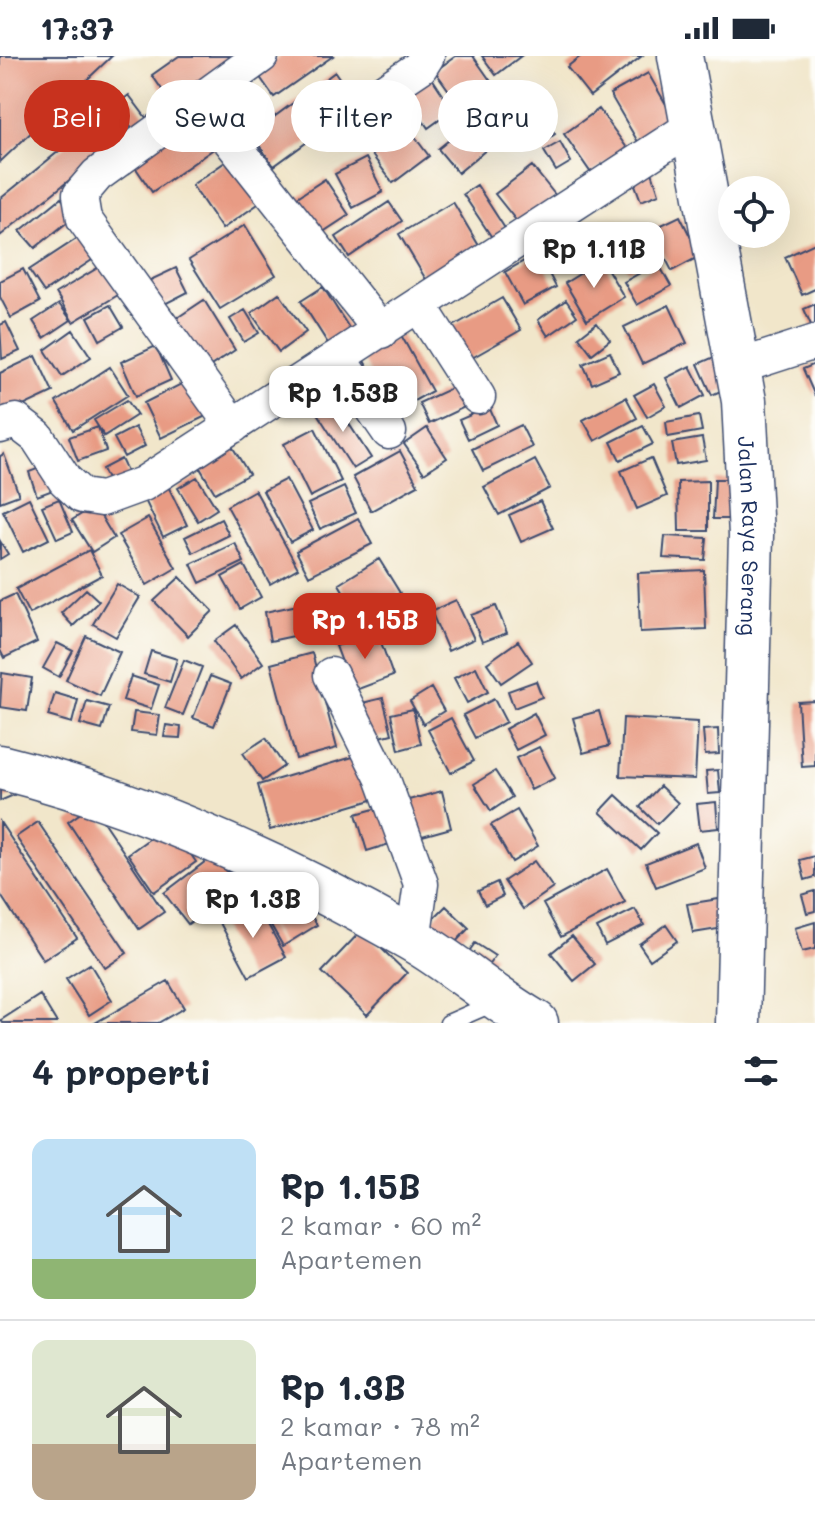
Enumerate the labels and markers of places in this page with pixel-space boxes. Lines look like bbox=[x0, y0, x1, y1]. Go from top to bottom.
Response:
pin: Rp 1.11B bbox=[511, 222, 677, 290]
pin: Rp 1.53B bbox=[260, 366, 426, 434]
pin: Rp 1.15B bbox=[282, 593, 448, 661]
pin: Rp 1.3B bbox=[179, 872, 327, 940]

